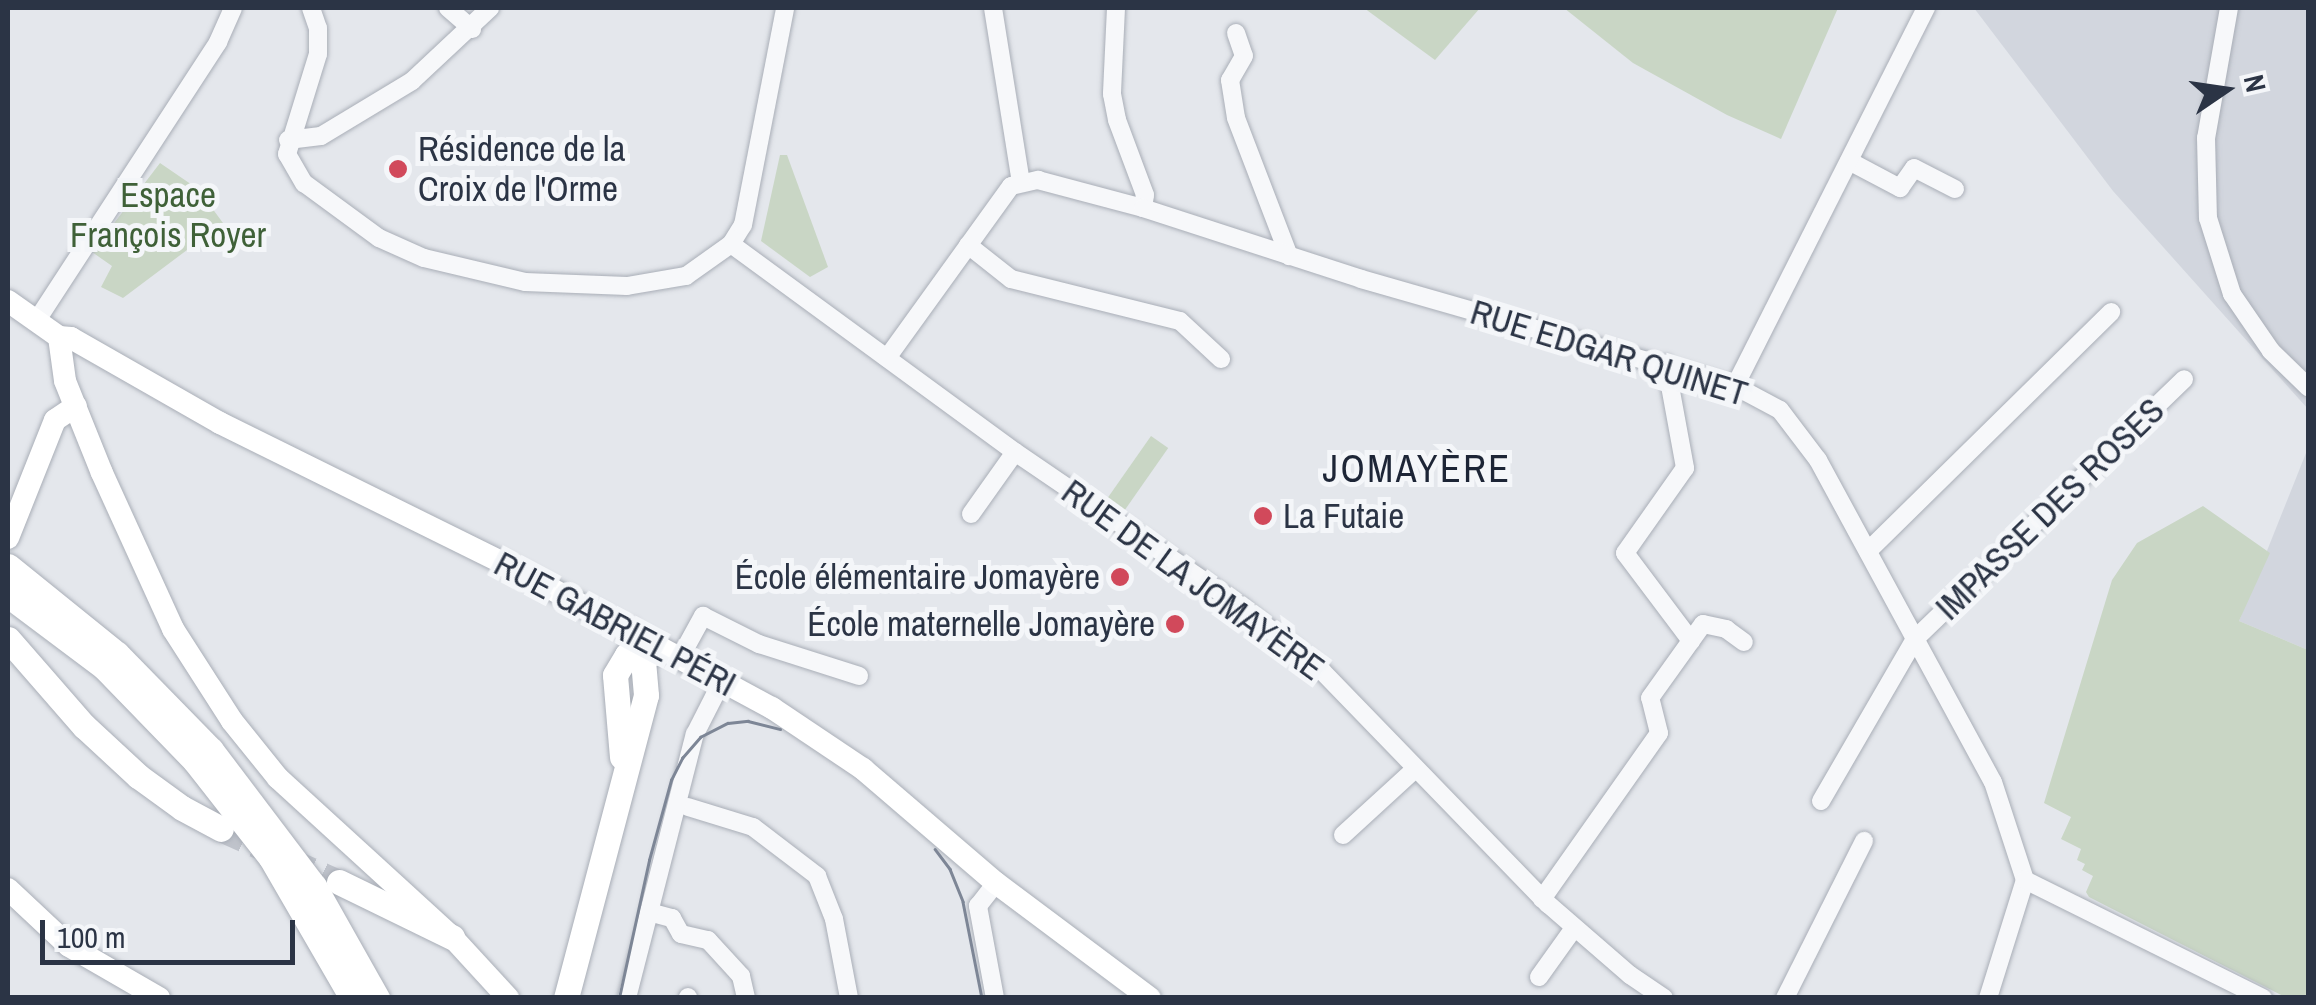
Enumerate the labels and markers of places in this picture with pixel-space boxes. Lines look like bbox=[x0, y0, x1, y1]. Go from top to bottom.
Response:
place label: Résidence de la Croix de l'Orme bbox=[418, 128, 625, 210]
marker: Résidence de la Croix de l'Orme bbox=[387, 158, 409, 180]
place label: La Futaie bbox=[1283, 495, 1404, 537]
marker: La Futaie bbox=[1252, 505, 1274, 527]
place label: École élémentaire Jomayère bbox=[735, 556, 1100, 598]
marker: École élémentaire Jomayère bbox=[1109, 566, 1131, 588]
place label: École maternelle Jomayère bbox=[807, 603, 1155, 645]
marker: École maternelle Jomayère bbox=[1164, 613, 1186, 635]

